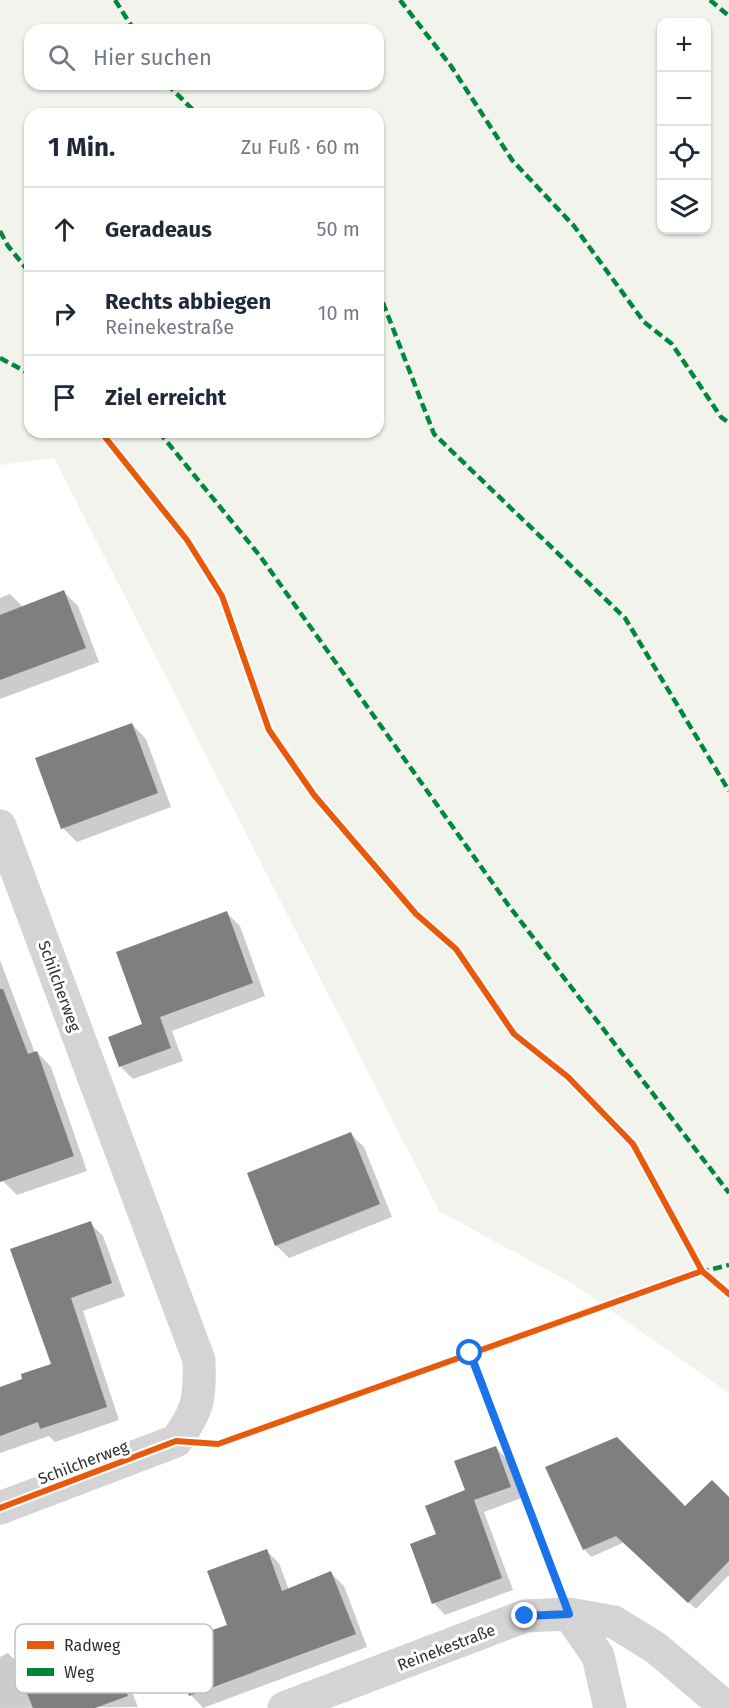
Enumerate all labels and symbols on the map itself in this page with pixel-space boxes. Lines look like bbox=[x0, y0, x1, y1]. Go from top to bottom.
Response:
street label: Schilcherweg bbox=[34, 938, 85, 1035]
route start bbox=[456, 1339, 482, 1365]
street label: Schilcherweg bbox=[35, 1436, 132, 1488]
route end bbox=[511, 1602, 537, 1628]
street label: Reinekestraße bbox=[395, 1620, 498, 1675]
legend bbox=[15, 1624, 213, 1693]
text: Radweg bbox=[64, 1636, 121, 1655]
text: Weg bbox=[64, 1663, 95, 1682]

